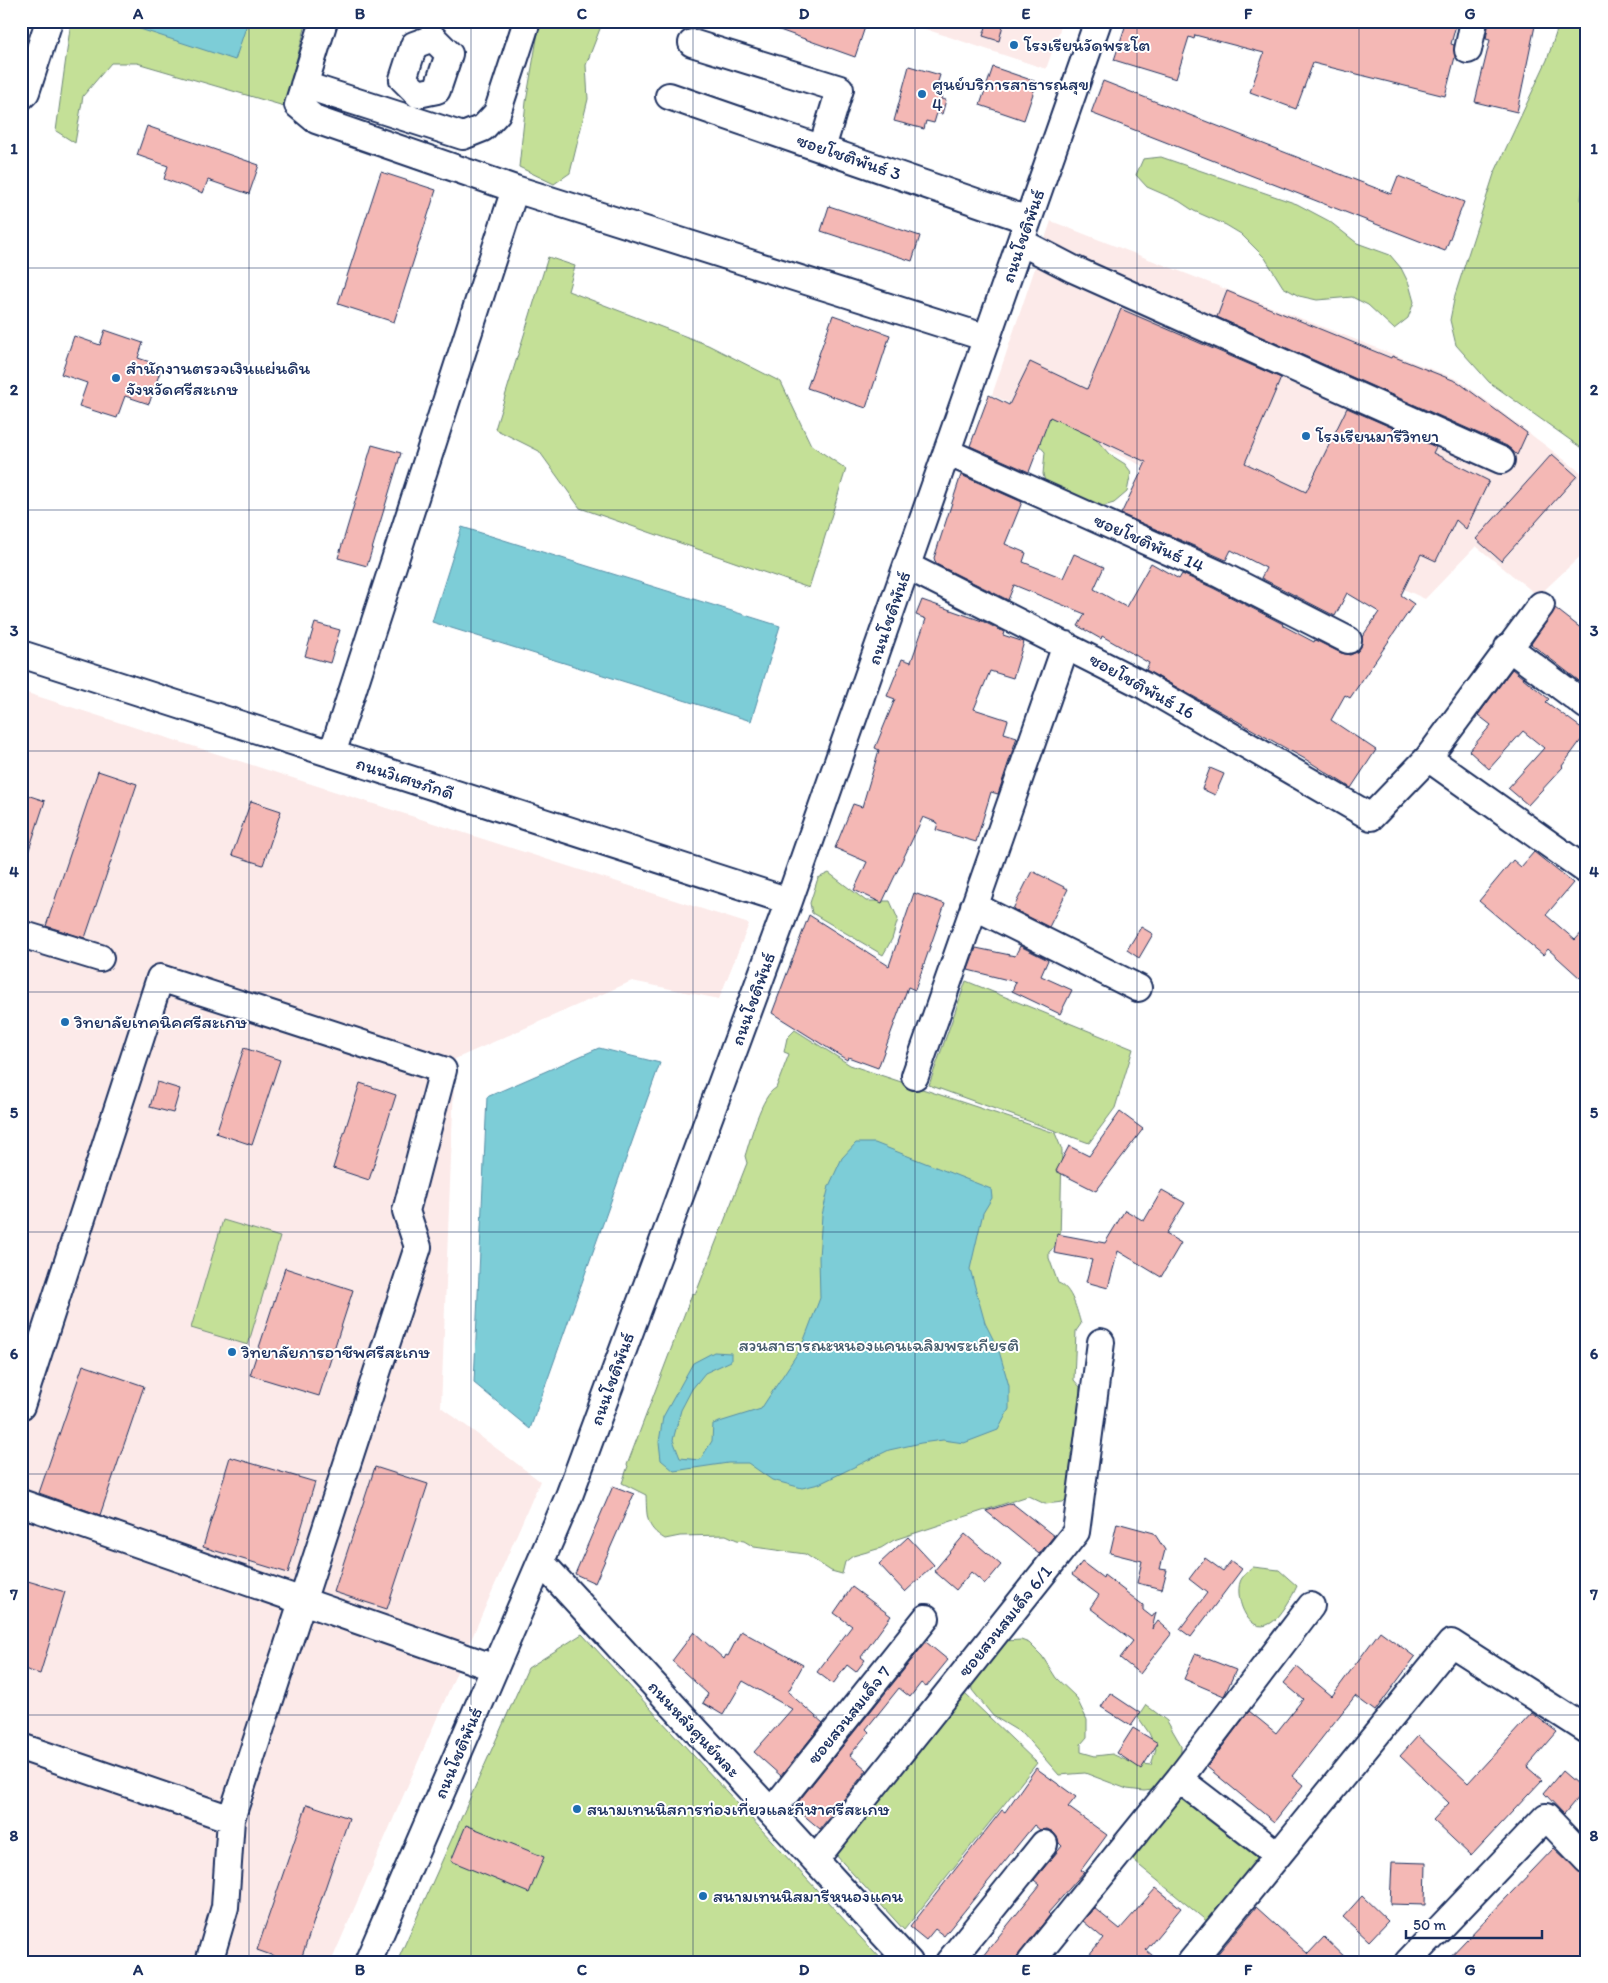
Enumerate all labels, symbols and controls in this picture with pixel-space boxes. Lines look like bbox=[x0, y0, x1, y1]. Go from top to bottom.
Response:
text: A bbox=[132, 4, 144, 23]
text: B bbox=[355, 4, 366, 23]
text: C bbox=[577, 4, 588, 23]
text: D bbox=[799, 4, 810, 23]
text: E bbox=[1022, 4, 1031, 23]
text: F bbox=[1244, 4, 1253, 23]
text: G bbox=[1464, 4, 1476, 23]
place label: โรงเรียนวัดพระโต bbox=[1023, 34, 1151, 56]
marker: โรงเรียนวัดพระโต bbox=[1008, 39, 1020, 51]
place label: ศูนย์บริการสาธารณสุข 4 bbox=[932, 73, 1089, 116]
marker: ศูนย์บริการสาธารณสุข 4 bbox=[916, 88, 928, 100]
street label: ซอยโชติพันธ์ 3 bbox=[794, 129, 904, 185]
text: 1 bbox=[10, 139, 18, 158]
text: 1 bbox=[1590, 139, 1598, 158]
street label: ถนนโชติพันธ์ bbox=[997, 186, 1049, 286]
place label: สำนักงานตรวจเงินแผ่นดิน จังหวัดศรีสะเกษ bbox=[126, 357, 311, 400]
marker: สำนักงานตรวจเงินแผ่นดิน จังหวัดศรีสะเกษ bbox=[110, 372, 122, 384]
text: 2 bbox=[10, 380, 19, 399]
text: 2 bbox=[1590, 380, 1599, 399]
place label: โรงเรียนมารีวิทยา bbox=[1315, 425, 1439, 447]
marker: โรงเรียนมารีวิทยา bbox=[1300, 430, 1312, 442]
street label: ซอยโชติพันธ์ 14 bbox=[1090, 509, 1208, 577]
street label: ถนนโชติพันธ์ bbox=[863, 568, 915, 668]
text: 3 bbox=[10, 621, 19, 640]
text: 3 bbox=[1590, 621, 1599, 640]
street label: ซอยโชติพันธ์ 16 bbox=[1085, 648, 1199, 724]
street label: ถนนวิเศษภักดี bbox=[353, 752, 457, 804]
text: 4 bbox=[9, 862, 19, 881]
text: 4 bbox=[1589, 862, 1599, 881]
street label: ถนนโชติพันธ์ bbox=[726, 950, 780, 1048]
place label: วิทยาลัยเทคนิคศรีสะเกษ bbox=[74, 1011, 247, 1033]
marker: วิทยาลัยเทคนิคศรีสะเกษ bbox=[59, 1016, 71, 1028]
text: 5 bbox=[10, 1103, 19, 1122]
text: 5 bbox=[1590, 1103, 1599, 1122]
street label: ถนนโชติพันธ์ bbox=[585, 1330, 639, 1428]
park label: สวนสาธารณะหนองแคนเฉลิมพระเกียรติ bbox=[739, 1334, 1019, 1356]
place label: วิทยาลัยการอาชีพศรีสะเกษ bbox=[241, 1341, 430, 1363]
text: 6 bbox=[10, 1344, 19, 1363]
text: 6 bbox=[1590, 1344, 1599, 1363]
marker: วิทยาลัยการอาชีพศรีสะเกษ bbox=[226, 1346, 238, 1358]
street label: ซอยสวนสมเด็จ 6/1 bbox=[953, 1561, 1057, 1681]
text: 7 bbox=[9, 1585, 18, 1604]
text: 7 bbox=[1589, 1585, 1598, 1604]
street label: ซอยสวนสมเด็จ 7 bbox=[803, 1661, 895, 1769]
street label: ถนนหลังศูนย์พละ bbox=[643, 1676, 745, 1782]
street label: ถนนโชติพันธ์ bbox=[429, 1704, 487, 1802]
place label: สนามเทนนิสการท่องเที่ยวและกีฬาศรีสะเกษ bbox=[587, 1797, 890, 1820]
marker: สนามเทนนิสการท่องเที่ยวและกีฬาศรีสะเกษ bbox=[571, 1803, 583, 1815]
text: 8 bbox=[10, 1826, 19, 1845]
text: 8 bbox=[1590, 1826, 1599, 1845]
place label: สนามเทนนิสมารีหนองแคน bbox=[713, 1885, 904, 1907]
marker: สนามเทนนิสมารีหนองแคน bbox=[697, 1890, 709, 1902]
scale bar bbox=[1406, 1908, 1542, 1940]
text: 50 m bbox=[1413, 1916, 1446, 1934]
text: A bbox=[132, 1960, 144, 1979]
text: B bbox=[355, 1960, 366, 1979]
text: C bbox=[577, 1960, 588, 1979]
text: D bbox=[799, 1960, 810, 1979]
text: E bbox=[1022, 1960, 1031, 1979]
text: F bbox=[1244, 1960, 1253, 1979]
text: G bbox=[1464, 1960, 1476, 1979]

